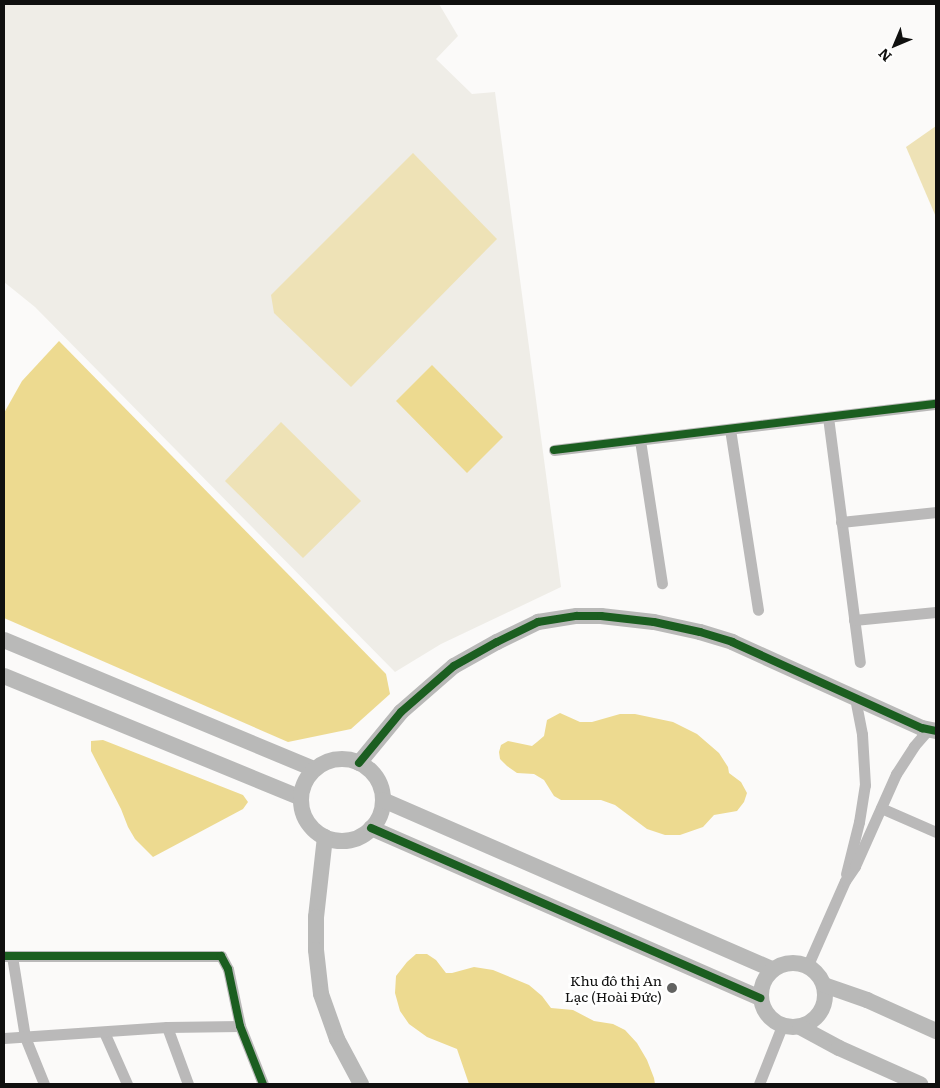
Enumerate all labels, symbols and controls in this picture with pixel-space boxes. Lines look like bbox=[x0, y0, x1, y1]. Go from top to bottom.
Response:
north arrow bbox=[870, 20, 920, 70]
text: N bbox=[873, 44, 896, 67]
place label: Khu đô thị An Lạc (Hoài Đức) bbox=[565, 972, 662, 1004]
marker: Khu đô thị An Lạc (Hoài Đức) bbox=[666, 982, 678, 994]

